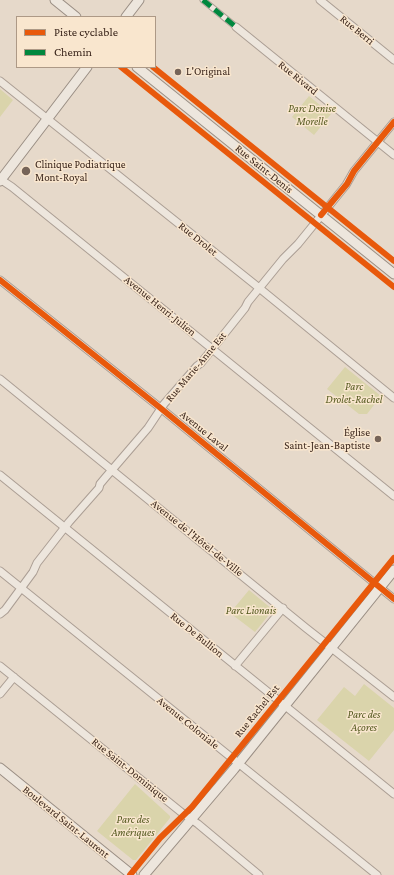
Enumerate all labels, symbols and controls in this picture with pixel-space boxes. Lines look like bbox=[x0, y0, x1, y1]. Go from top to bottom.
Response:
street label: Rue Berri bbox=[337, 12, 377, 48]
legend bbox=[16, 16, 156, 68]
text: Piste cyclable bbox=[54, 25, 118, 39]
text: Chemin bbox=[54, 45, 92, 59]
street label: Rue Rivard bbox=[276, 58, 320, 98]
place label: L'Original bbox=[186, 65, 230, 79]
marker: L'Original bbox=[173, 67, 183, 77]
park label: Parc Denise Morelle bbox=[288, 102, 336, 128]
street label: Rue Saint-Denis bbox=[232, 142, 296, 196]
place label: Clinique Podiatrique Mont-Royal bbox=[35, 158, 126, 184]
marker: Clinique Podiatrique Mont-Royal bbox=[20, 165, 32, 177]
street label: Rue Drolet bbox=[176, 219, 220, 259]
street label: Avenue Henri-Julien bbox=[121, 273, 199, 339]
street label: Rue Marie-Anne Est bbox=[163, 329, 229, 405]
park label: Parc Drolet-Rachel bbox=[326, 380, 382, 406]
street label: Avenue Laval bbox=[177, 408, 231, 454]
place label: Église Saint-Jean-Baptiste bbox=[284, 426, 370, 452]
marker: Église Saint-Jean-Baptiste bbox=[373, 434, 383, 444]
street label: Avenue de l'Hôtel-de-Ville bbox=[148, 497, 246, 579]
park label: Parc Lionais bbox=[226, 604, 276, 618]
street label: Rue De Bullion bbox=[168, 609, 226, 661]
street label: Rue Rachel Est bbox=[232, 682, 282, 740]
street label: Avenue Coloniale bbox=[154, 694, 222, 752]
park label: Parc des Açores bbox=[348, 708, 380, 734]
street label: Rue Saint-Dominique bbox=[89, 735, 171, 805]
street label: Boulevard Saint-Laurent bbox=[20, 783, 112, 861]
park label: Parc des Amériques bbox=[111, 813, 155, 839]

